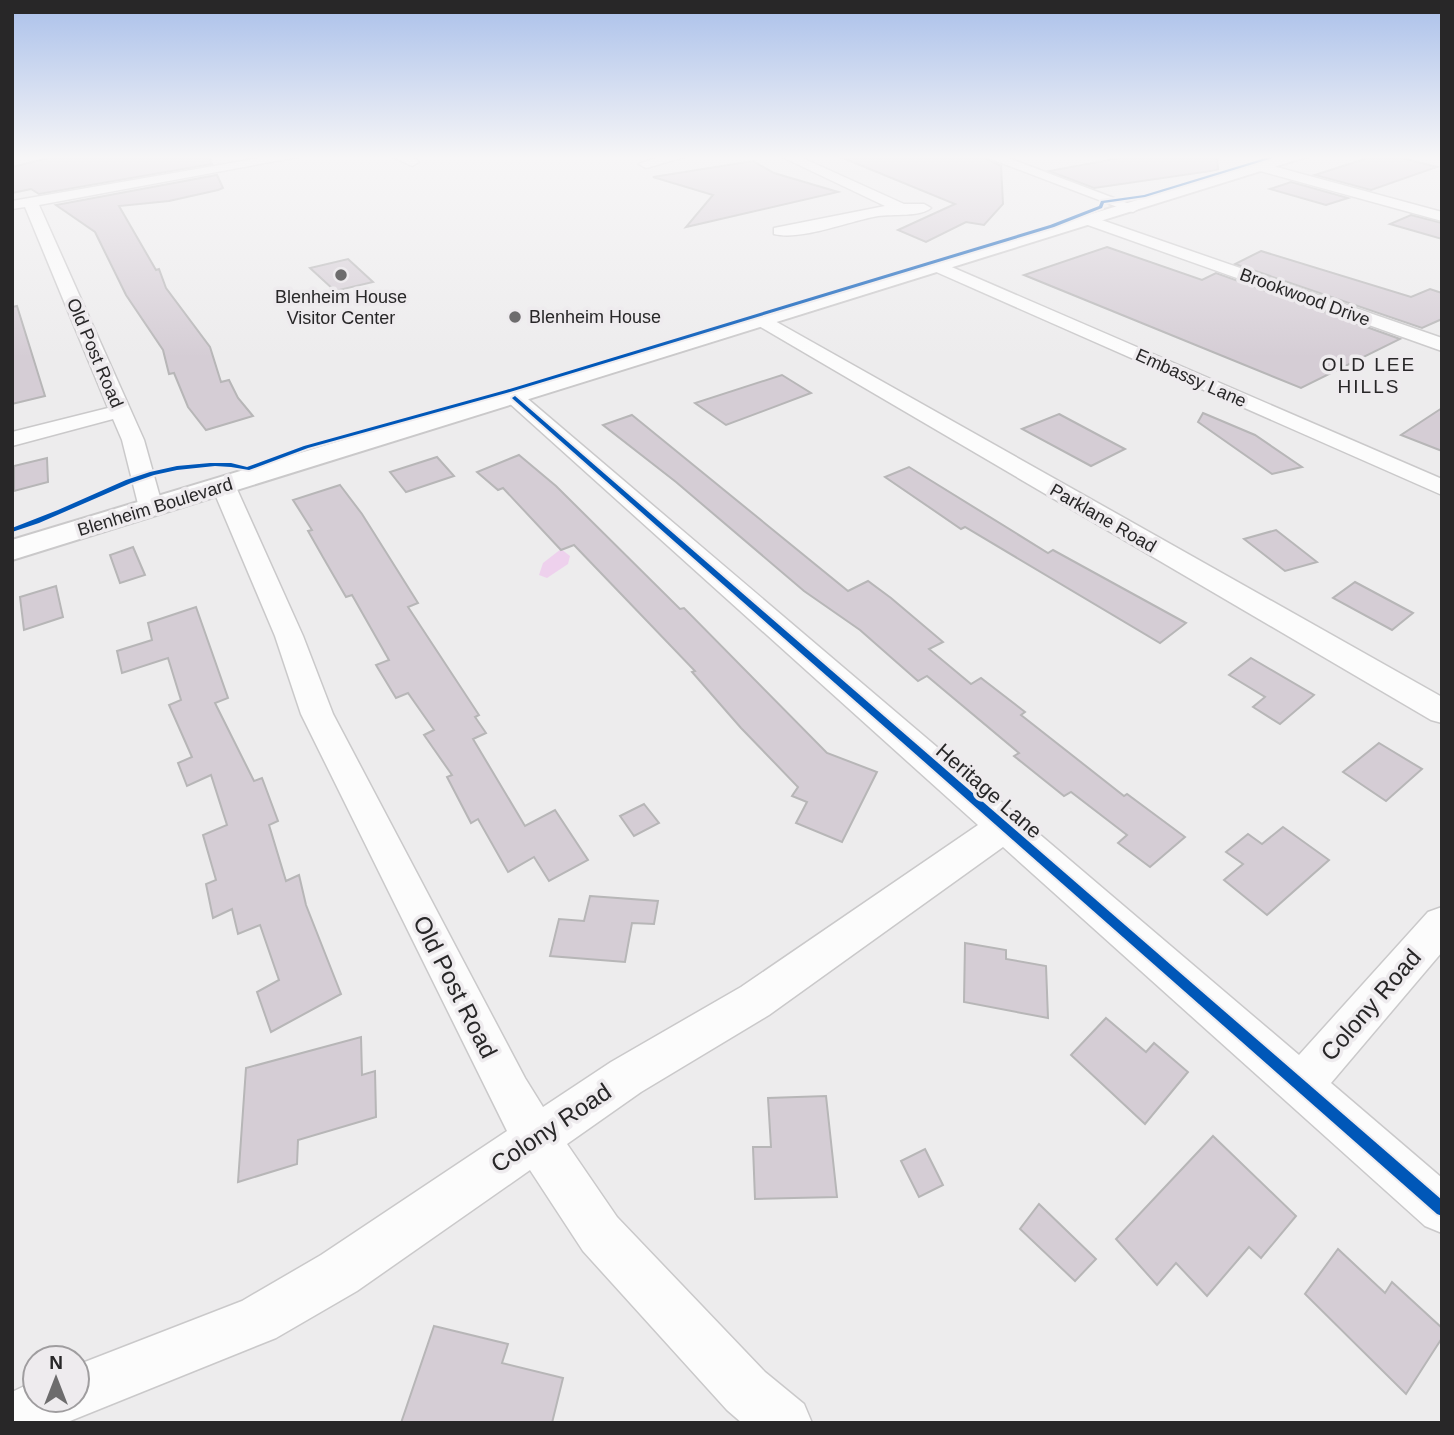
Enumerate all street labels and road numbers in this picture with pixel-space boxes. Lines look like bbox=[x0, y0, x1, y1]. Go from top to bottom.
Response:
street label: Brookwood Drive bbox=[1237, 264, 1373, 330]
street label: Old Post Road bbox=[63, 295, 127, 411]
street label: Embassy Lane bbox=[1133, 345, 1249, 411]
street label: Blenheim Boulevard bbox=[75, 474, 235, 540]
street label: Parklane Road bbox=[1046, 480, 1160, 556]
street label: Heritage Lane bbox=[932, 739, 1047, 843]
street label: Old Post Road bbox=[408, 911, 503, 1062]
street label: Colony Road bbox=[1315, 943, 1426, 1066]
street label: Colony Road bbox=[486, 1078, 616, 1178]

